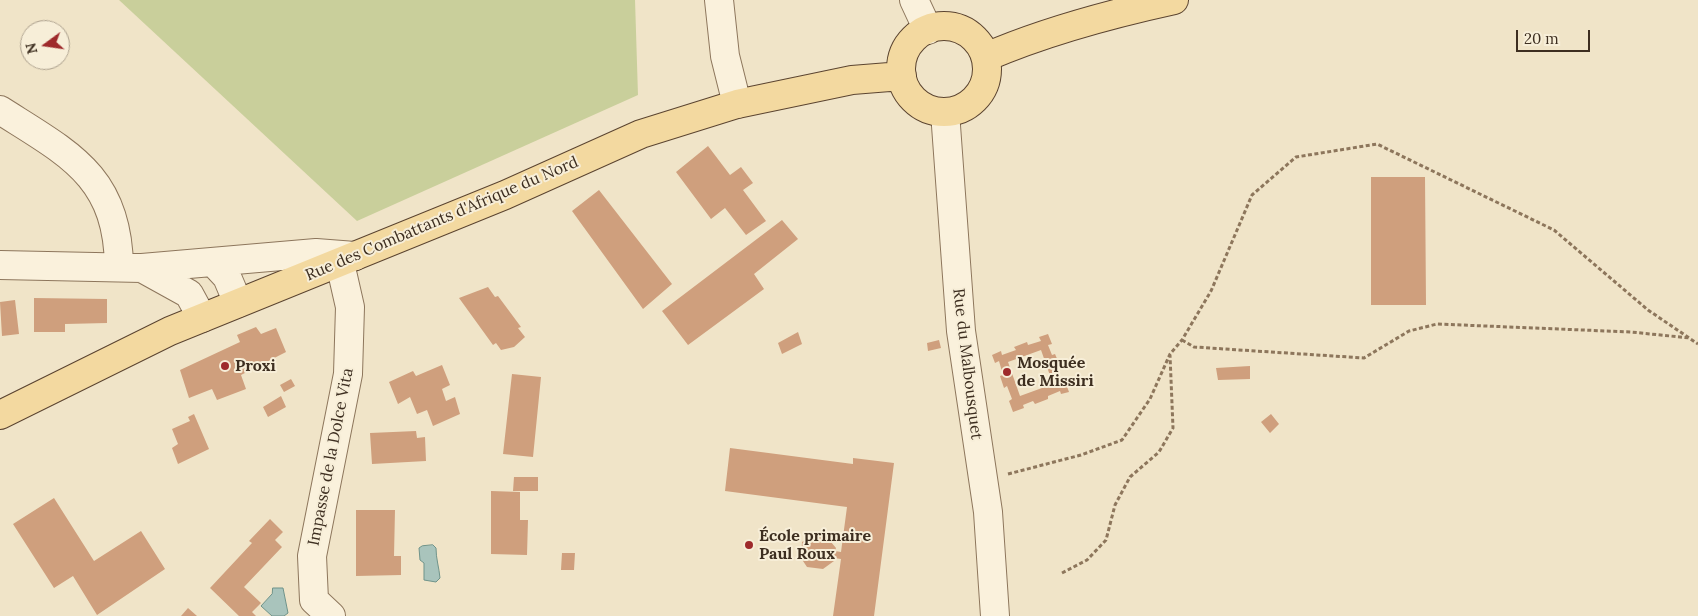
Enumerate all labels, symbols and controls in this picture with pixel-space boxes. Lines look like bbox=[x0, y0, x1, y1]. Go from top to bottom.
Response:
north arrow bbox=[20, 20, 70, 70]
scale bar bbox=[1518, 20, 1592, 52]
text: 20 m bbox=[1524, 29, 1559, 48]
text: N bbox=[21, 41, 41, 56]
street label: Rue des Combattants d'Afrique du Nord bbox=[303, 153, 581, 285]
street label: Rue du Malbousquet bbox=[948, 287, 986, 441]
place label: Mosquée de Missiri bbox=[1017, 353, 1094, 391]
place label: Proxi bbox=[235, 356, 276, 376]
marker: Proxi bbox=[219, 360, 231, 372]
street label: Impasse de la Dolce Vita bbox=[304, 366, 358, 548]
marker: Mosquée de Missiri bbox=[1001, 366, 1013, 378]
place label: École primaire Paul Roux bbox=[759, 526, 871, 564]
marker: École primaire Paul Roux bbox=[743, 539, 755, 551]

